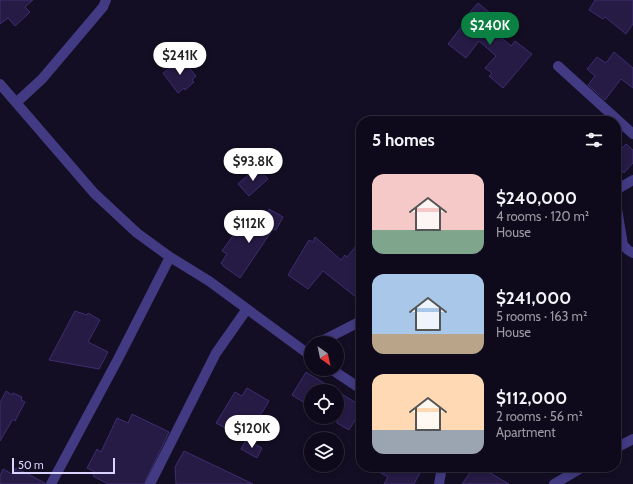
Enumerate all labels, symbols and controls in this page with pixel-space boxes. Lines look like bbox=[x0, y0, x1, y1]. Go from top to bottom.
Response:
pin: $240K bbox=[462, 12, 518, 46]
text: $240K bbox=[470, 17, 510, 33]
pin: $241K bbox=[152, 42, 208, 76]
text: $241K bbox=[162, 47, 198, 63]
icon: filters bbox=[583, 129, 605, 151]
text: 5 homes bbox=[372, 130, 435, 150]
pin: $93.8K bbox=[220, 148, 286, 182]
text: $93.8K bbox=[233, 153, 273, 169]
text: $240,000 bbox=[496, 188, 577, 208]
icon: home bbox=[404, 190, 452, 238]
text: 4 rooms · 120 m² bbox=[496, 208, 589, 224]
pin: $112K bbox=[221, 210, 277, 244]
text: $112K bbox=[233, 215, 265, 231]
text: House bbox=[496, 224, 531, 240]
text: $241,000 bbox=[496, 288, 571, 308]
icon: home bbox=[404, 290, 452, 338]
text: 5 rooms · 163 m² bbox=[496, 308, 587, 324]
text: House bbox=[496, 324, 531, 340]
north arrow bbox=[304, 336, 344, 376]
map controls bbox=[304, 336, 344, 472]
button: locate bbox=[304, 384, 344, 424]
text: $112,000 bbox=[496, 388, 567, 408]
icon: home bbox=[404, 390, 452, 438]
text: 2 rooms · 56 m² bbox=[496, 408, 583, 424]
pin: $120K bbox=[224, 415, 280, 449]
text: $120K bbox=[234, 420, 270, 436]
text: Apartment bbox=[496, 424, 556, 440]
button: layers bbox=[304, 432, 344, 472]
scale bar bbox=[12, 456, 115, 475]
text: 50 m bbox=[18, 458, 44, 472]

